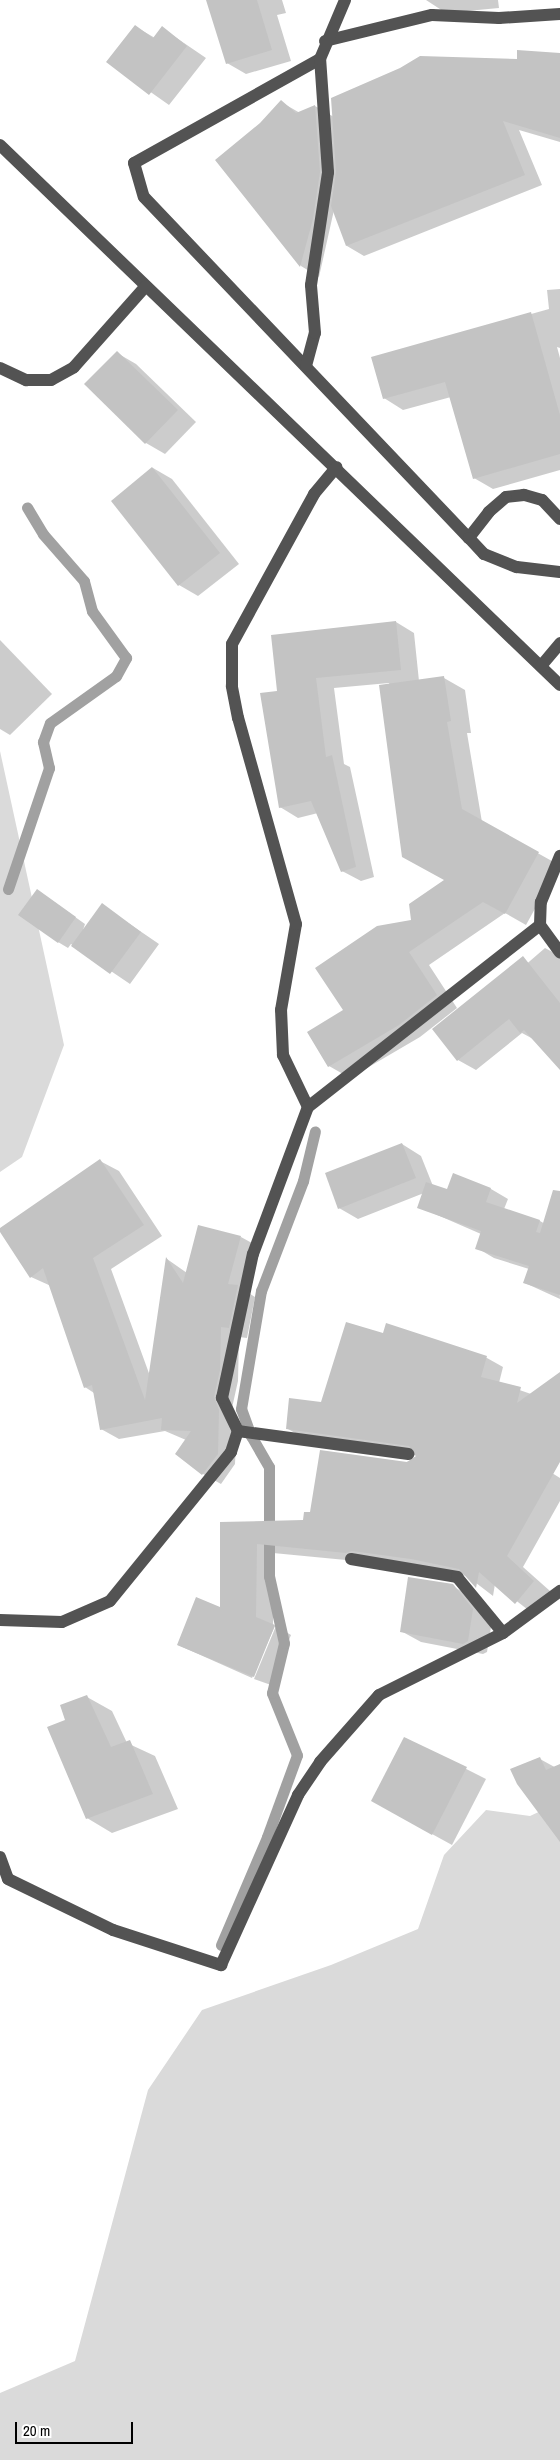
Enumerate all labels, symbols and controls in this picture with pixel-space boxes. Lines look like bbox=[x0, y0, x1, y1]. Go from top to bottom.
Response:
scale bar bbox=[18, 2412, 135, 2444]
text: 20 m bbox=[23, 2420, 50, 2441]

